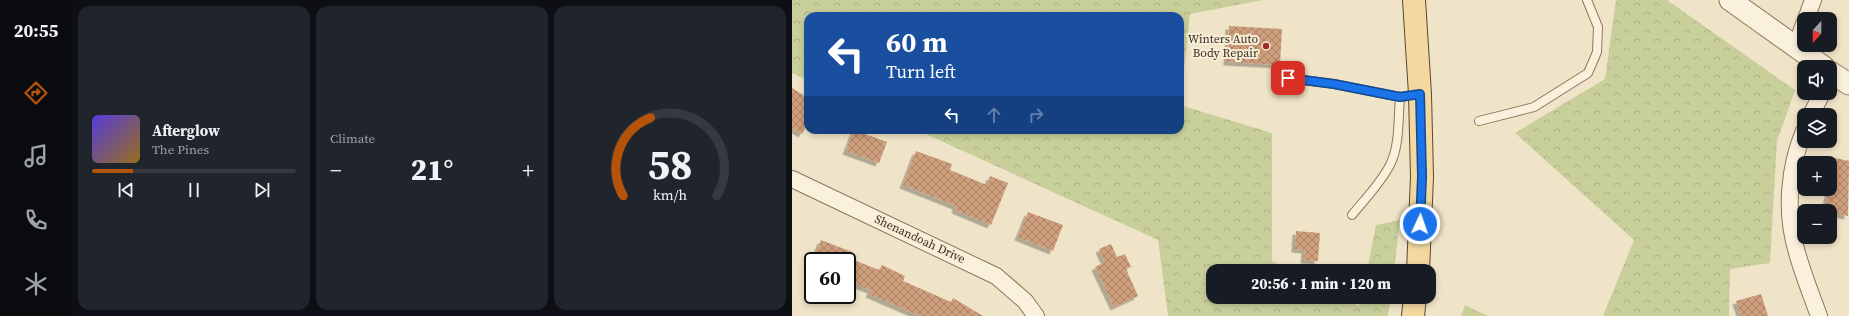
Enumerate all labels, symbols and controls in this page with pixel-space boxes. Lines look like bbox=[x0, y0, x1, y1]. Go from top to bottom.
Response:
north arrow bbox=[1797, 12, 1837, 52]
map controls bbox=[1797, 12, 1837, 244]
text: 20:55 bbox=[14, 18, 58, 43]
text: 60 m bbox=[886, 23, 948, 61]
icon: left bbox=[820, 28, 872, 80]
place label: Winters Auto Body Repair bbox=[1188, 31, 1258, 61]
marker: Winters Auto Body Repair bbox=[1261, 41, 1271, 51]
text: Turn left bbox=[886, 59, 956, 84]
button: sound bbox=[1797, 60, 1837, 100]
pin bbox=[1271, 61, 1305, 95]
icon: arrive bbox=[1277, 67, 1299, 89]
icon: directions bbox=[22, 79, 50, 107]
icon: left bbox=[941, 104, 963, 126]
icon: ahead bbox=[983, 104, 1005, 126]
icon: right bbox=[1025, 104, 1047, 126]
button: layers bbox=[1797, 108, 1837, 148]
text: Afterglow bbox=[152, 120, 220, 141]
text: Climate bbox=[330, 130, 375, 147]
text: 58 bbox=[647, 136, 693, 193]
text: The Pines bbox=[152, 141, 209, 158]
icon: music bbox=[22, 142, 50, 170]
text: 21° bbox=[411, 149, 453, 190]
text: − bbox=[330, 155, 342, 185]
text: + bbox=[522, 155, 534, 185]
button: + bbox=[1797, 156, 1837, 196]
icon: previous bbox=[115, 179, 137, 201]
icon: pause bbox=[183, 179, 205, 201]
icon: next bbox=[251, 179, 273, 201]
text: km/h bbox=[653, 185, 687, 205]
position arrow bbox=[1399, 203, 1441, 245]
button: − bbox=[1797, 204, 1837, 244]
icon: phone bbox=[22, 206, 50, 234]
street label: Shenandoah Drive bbox=[872, 211, 968, 267]
speed limit sign: 60 bbox=[804, 252, 856, 304]
icon: climate bbox=[22, 270, 50, 298]
text: 20:56 · 1 min · 120 m bbox=[1251, 273, 1391, 294]

